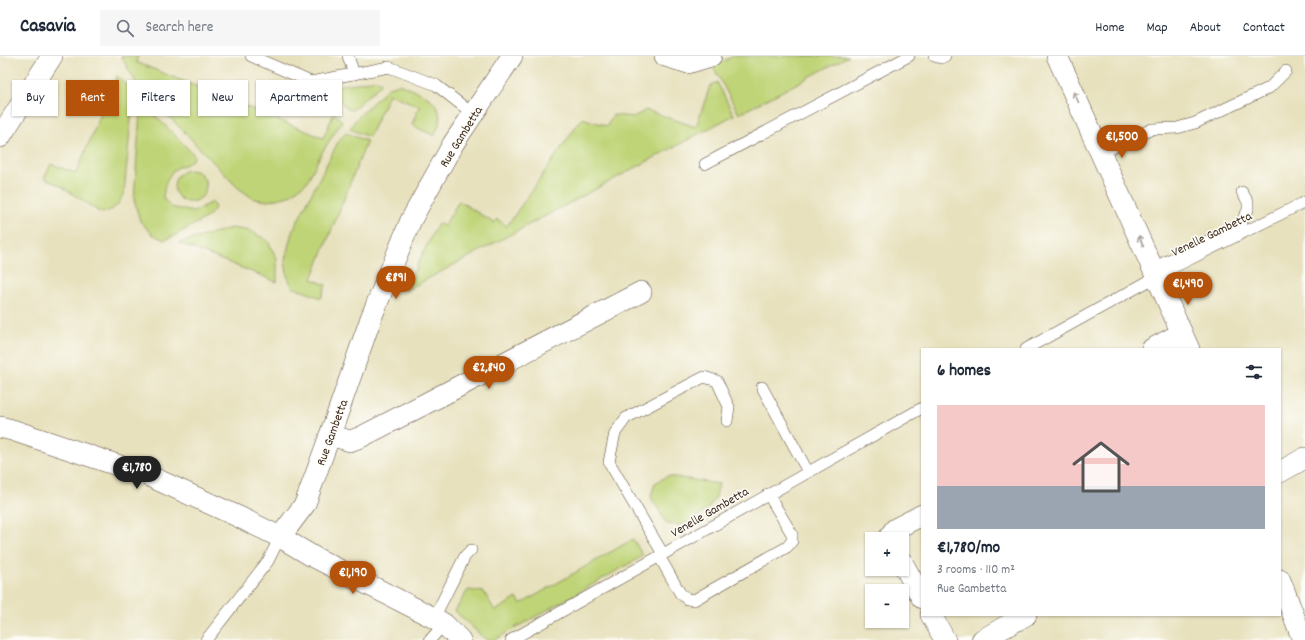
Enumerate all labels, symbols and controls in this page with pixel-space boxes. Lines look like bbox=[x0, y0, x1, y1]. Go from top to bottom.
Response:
search box bbox=[100, 10, 380, 46]
text: Casavia bbox=[20, 14, 76, 41]
icon: search bbox=[114, 17, 136, 39]
text: Search here bbox=[146, 17, 213, 39]
text: Home bbox=[1095, 18, 1124, 38]
text: Map bbox=[1146, 18, 1168, 38]
text: About bbox=[1190, 18, 1221, 38]
text: Contact bbox=[1243, 18, 1285, 38]
chip: Buy bbox=[12, 80, 58, 116]
chip: Rent bbox=[66, 80, 119, 116]
chip: Filters bbox=[127, 80, 190, 116]
chip: New bbox=[198, 80, 248, 116]
chip: Apartment bbox=[256, 80, 342, 116]
one-way arrow bbox=[1072, 92, 1079, 104]
street label: Rue Gambetta bbox=[436, 102, 489, 172]
pin: €1,500 bbox=[1089, 125, 1155, 159]
text: €1,500 bbox=[1106, 128, 1138, 147]
street label: Venelle Gambetta bbox=[1169, 207, 1256, 263]
one-way arrow bbox=[1137, 236, 1144, 248]
pin: €891 bbox=[372, 266, 420, 300]
text: €891 bbox=[385, 269, 407, 288]
pin: €1,490 bbox=[1155, 272, 1221, 306]
text: €1,490 bbox=[1172, 275, 1204, 294]
pin: €2,840 bbox=[456, 356, 522, 390]
text: €2,840 bbox=[472, 359, 506, 378]
text: 6 homes bbox=[937, 360, 991, 384]
icon: filters bbox=[1243, 361, 1265, 383]
street label: Rue Gambetta bbox=[313, 396, 354, 469]
icon: home bbox=[1065, 431, 1137, 503]
pin: €1,780 bbox=[104, 456, 170, 490]
text: €1,780 bbox=[122, 459, 152, 478]
street label: Venelle Gambetta bbox=[668, 483, 754, 543]
map controls bbox=[865, 532, 909, 628]
button: + bbox=[865, 532, 909, 576]
text: €1,780/mo bbox=[937, 537, 1000, 561]
pin: €1,190 bbox=[320, 561, 386, 595]
text: 3 rooms · 110 m² bbox=[937, 561, 1015, 580]
text: €1,190 bbox=[339, 564, 367, 583]
text: Rue Gambetta bbox=[937, 580, 1006, 599]
button: − bbox=[865, 584, 909, 628]

